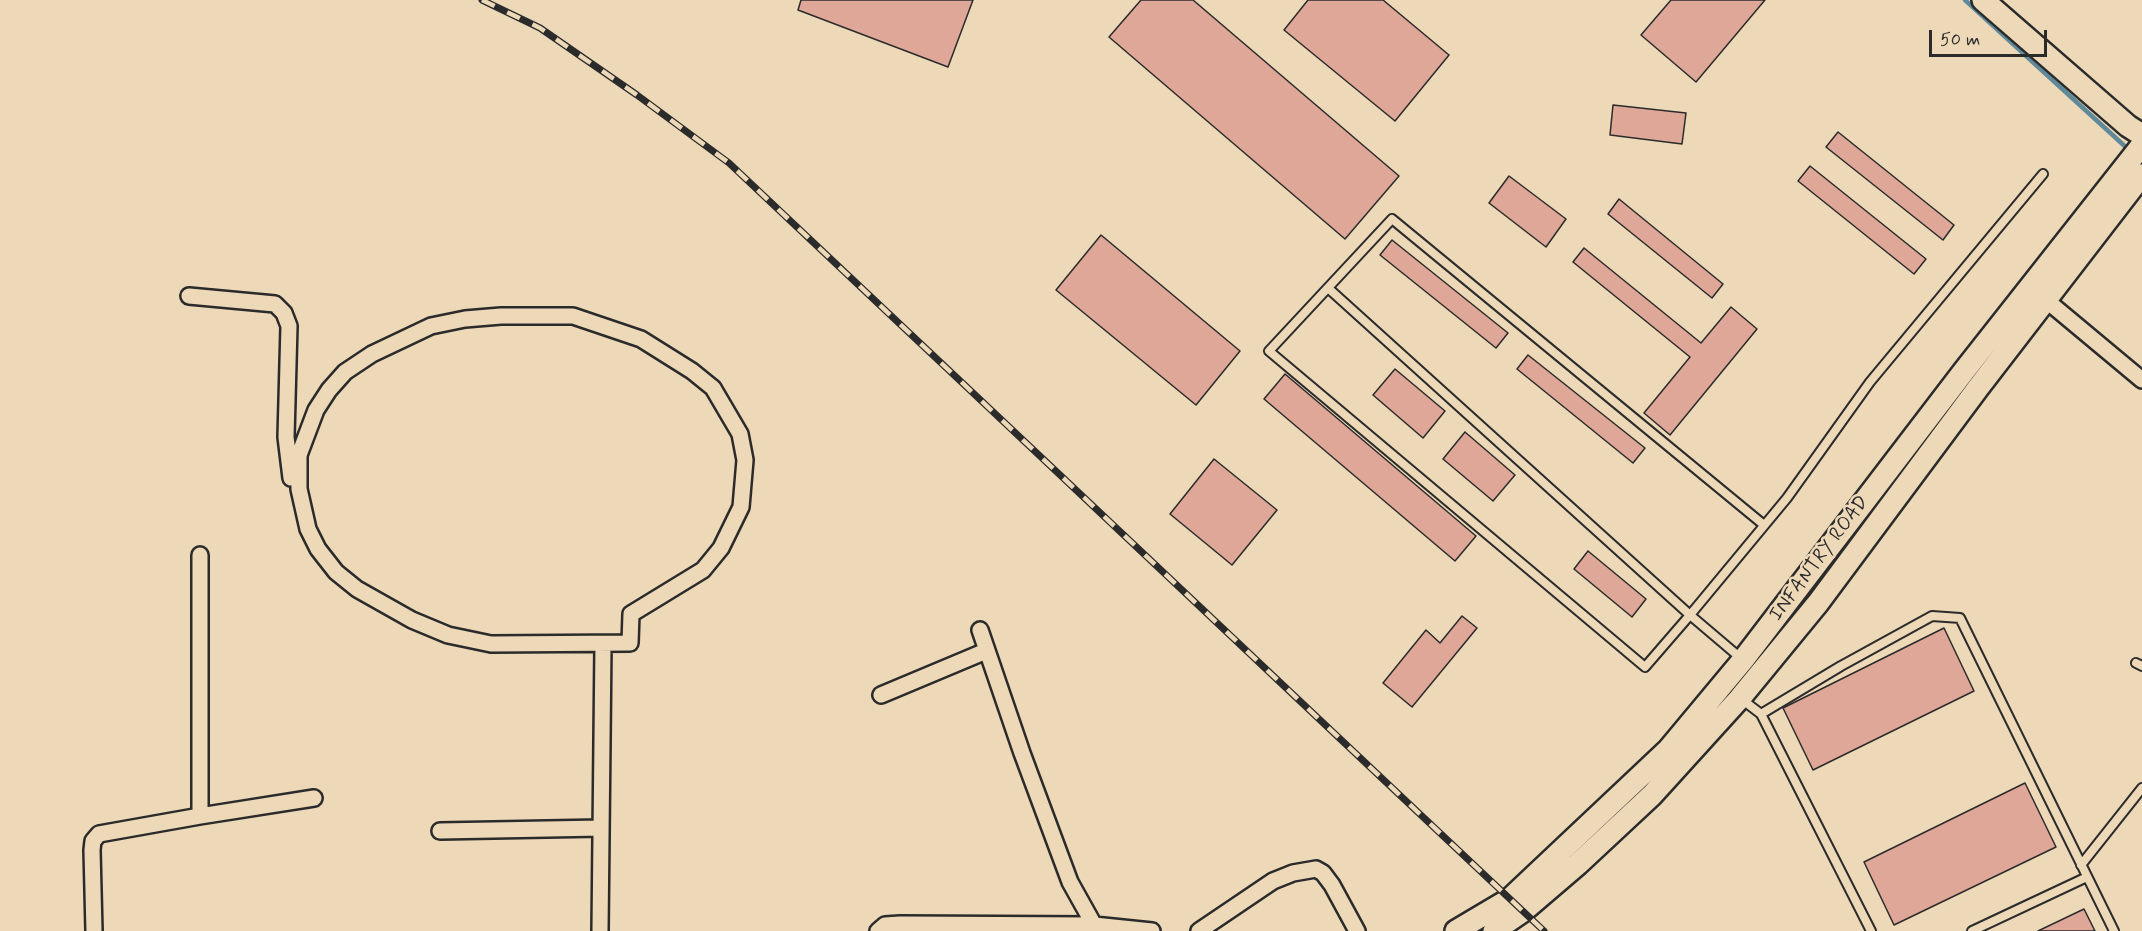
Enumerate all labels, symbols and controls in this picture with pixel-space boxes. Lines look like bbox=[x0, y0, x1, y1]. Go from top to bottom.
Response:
scale bar bbox=[1932, 18, 2050, 56]
text: 50 m bbox=[1940, 28, 1980, 52]
street label: INFANTRY ROAD bbox=[1765, 492, 1875, 626]

